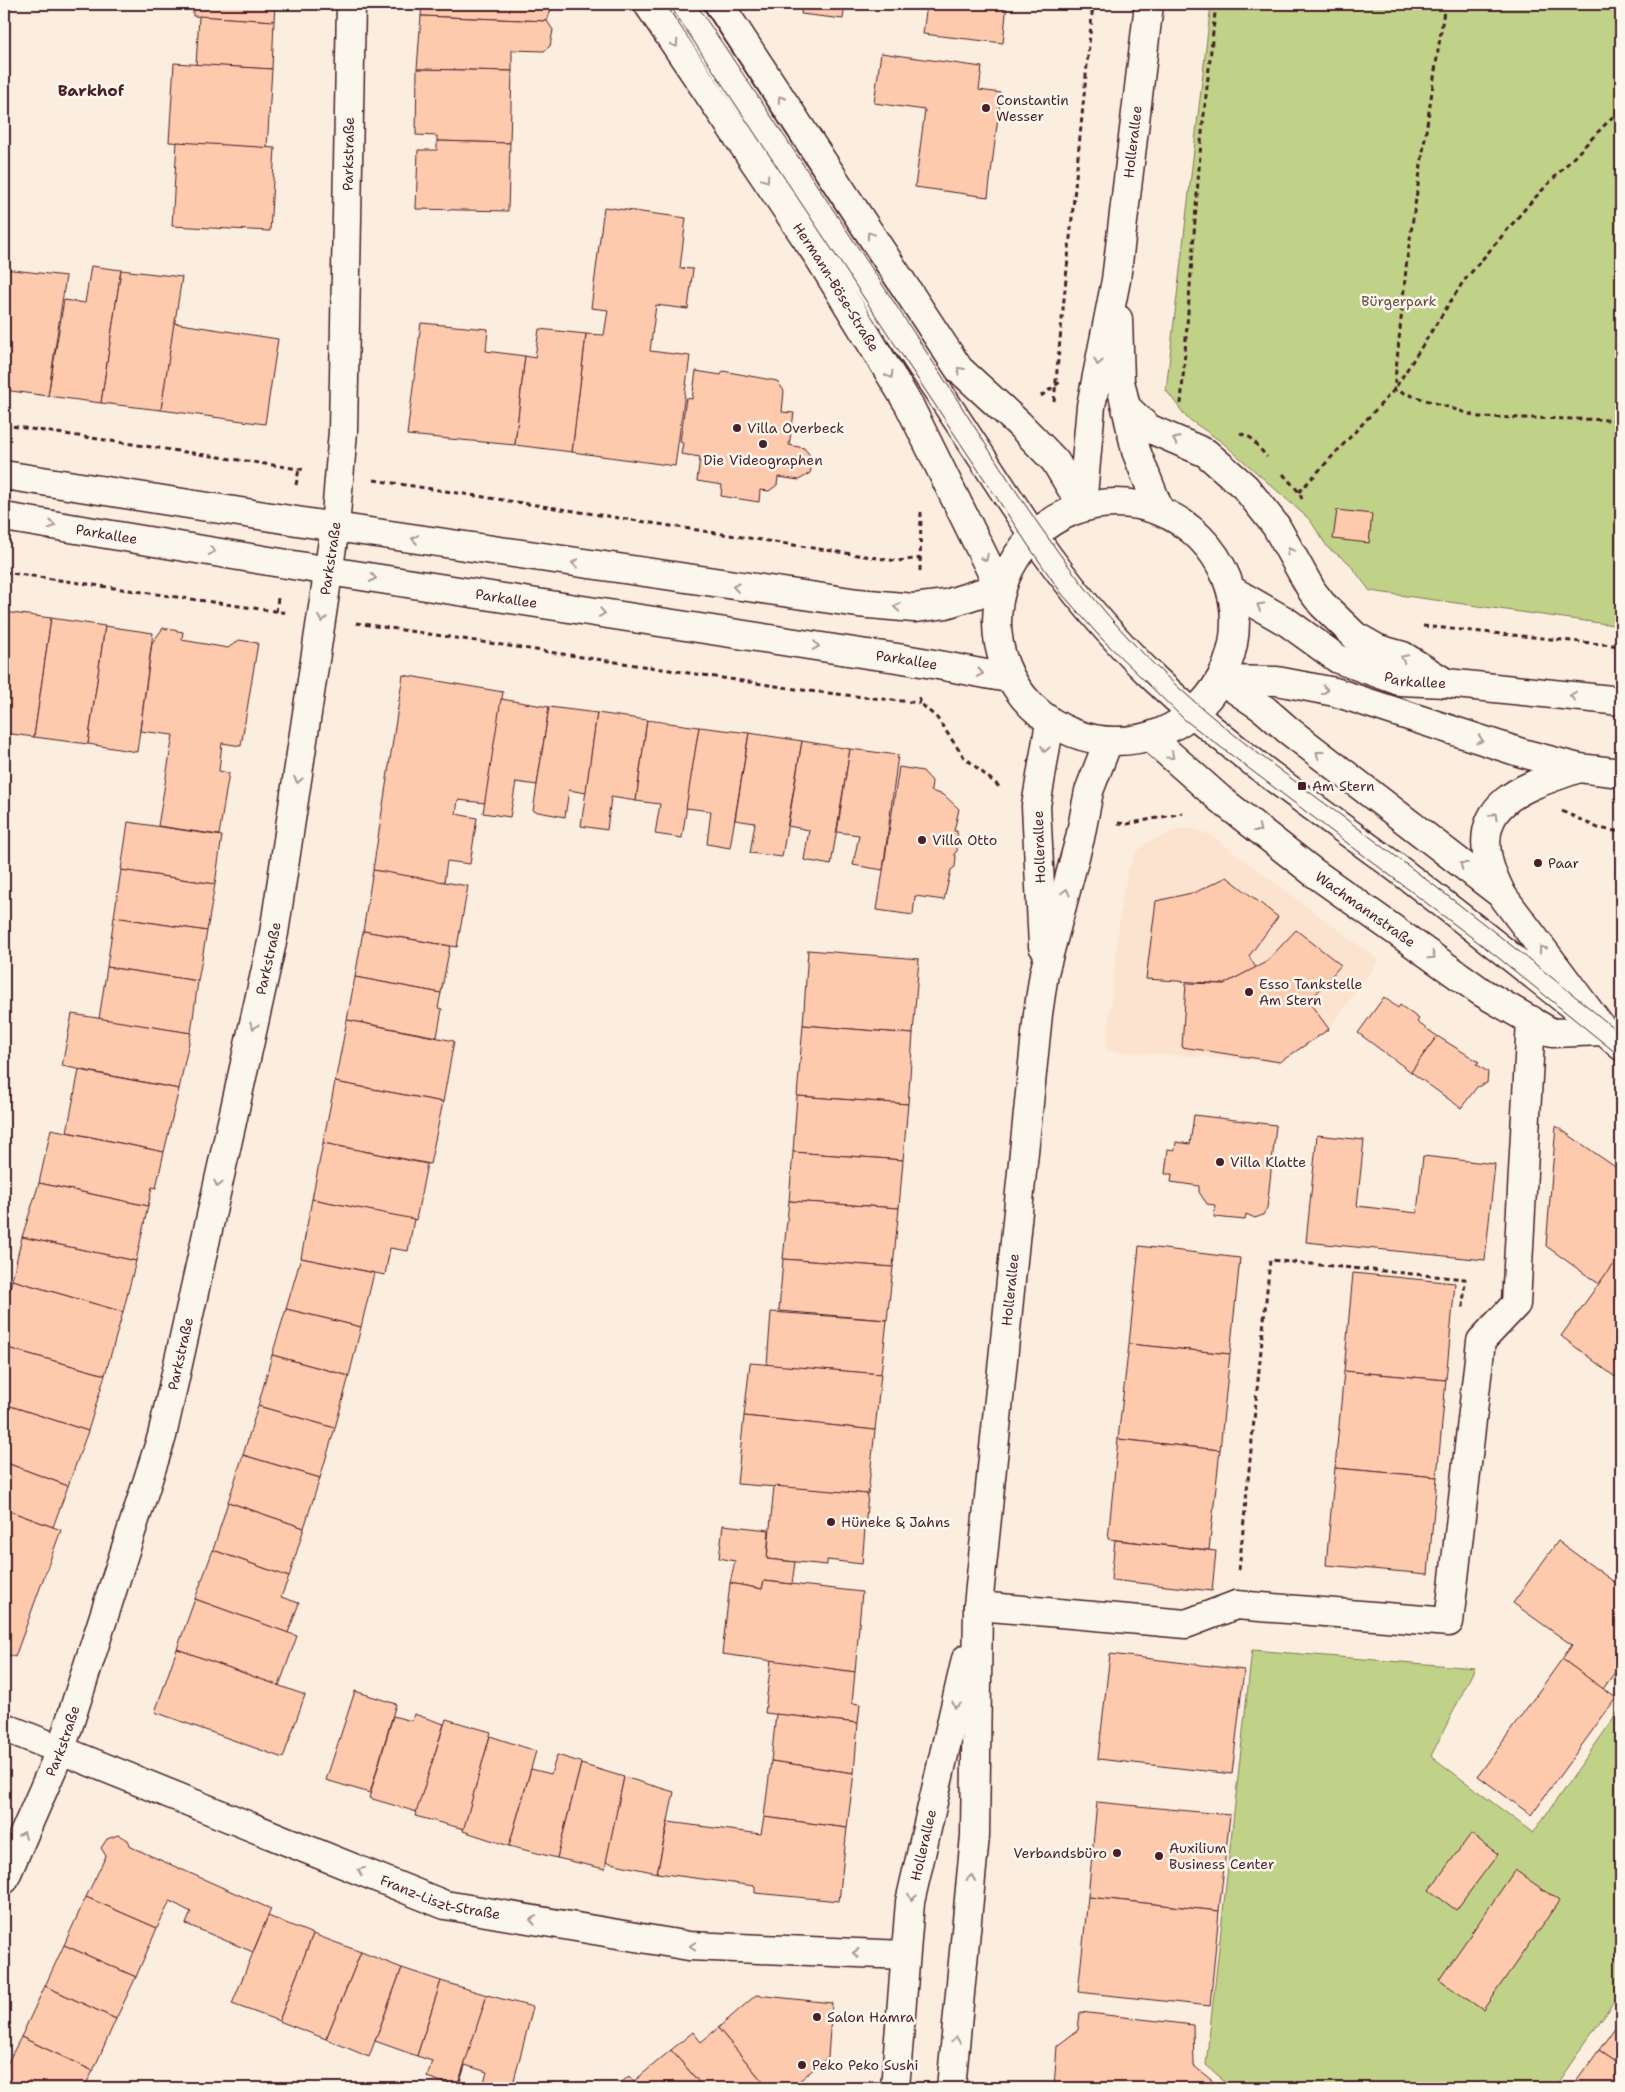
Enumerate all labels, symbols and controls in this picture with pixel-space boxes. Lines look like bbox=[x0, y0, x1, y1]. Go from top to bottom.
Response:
one-way arrow bbox=[669, 38, 678, 48]
district label: Barkhof bbox=[58, 80, 125, 101]
place label: Constantin Wesser bbox=[996, 91, 1069, 125]
one-way arrow bbox=[778, 95, 787, 104]
marker: Constantin Wesser bbox=[980, 102, 992, 114]
street label: Hollerallee bbox=[1119, 105, 1146, 179]
street label: Parkstraße bbox=[338, 117, 358, 191]
one-way arrow bbox=[760, 173, 769, 183]
street label: Hermann-Böse-Straße bbox=[789, 219, 883, 355]
one-way arrow bbox=[866, 231, 876, 240]
park label: Bürgerpark bbox=[1361, 292, 1437, 310]
one-way arrow bbox=[1093, 357, 1104, 366]
one-way arrow bbox=[957, 366, 966, 375]
one-way arrow bbox=[884, 370, 894, 379]
place label: Villa Overbeck bbox=[747, 419, 844, 437]
marker: Villa Overbeck bbox=[731, 422, 743, 434]
one-way arrow bbox=[1172, 436, 1181, 447]
marker: Die Videographen bbox=[757, 438, 769, 450]
place label: Die Videographen bbox=[703, 451, 823, 469]
one-way arrow bbox=[47, 519, 56, 529]
street label: Parkallee bbox=[74, 520, 139, 548]
street label: Parkstraße bbox=[316, 521, 344, 596]
one-way arrow bbox=[410, 534, 418, 545]
one-way arrow bbox=[208, 546, 217, 556]
one-way arrow bbox=[1286, 547, 1296, 556]
one-way arrow bbox=[979, 553, 989, 562]
one-way arrow bbox=[571, 558, 579, 569]
one-way arrow bbox=[368, 572, 377, 582]
one-way arrow bbox=[732, 582, 740, 592]
street label: Parkallee bbox=[474, 585, 539, 612]
one-way arrow bbox=[893, 602, 901, 613]
one-way arrow bbox=[1257, 603, 1266, 613]
one-way arrow bbox=[598, 607, 607, 617]
one-way arrow bbox=[317, 616, 328, 624]
one-way arrow bbox=[812, 640, 820, 650]
street label: Parkallee bbox=[875, 646, 939, 674]
one-way arrow bbox=[1400, 653, 1409, 664]
street label: Parkallee bbox=[1382, 667, 1447, 692]
one-way arrow bbox=[976, 668, 985, 678]
one-way arrow bbox=[1321, 685, 1330, 695]
one-way arrow bbox=[1568, 691, 1576, 702]
one-way arrow bbox=[1475, 734, 1484, 744]
one-way arrow bbox=[1041, 744, 1051, 753]
one-way arrow bbox=[1166, 750, 1175, 759]
one-way arrow bbox=[1315, 751, 1325, 760]
one-way arrow bbox=[293, 776, 303, 784]
place label: Am Stern bbox=[1312, 777, 1375, 795]
marker: Am Stern bbox=[1296, 780, 1308, 792]
street label: Hollerallee bbox=[1029, 810, 1049, 884]
one-way arrow bbox=[1487, 812, 1497, 821]
one-way arrow bbox=[1252, 823, 1262, 832]
place label: Villa Otto bbox=[932, 831, 997, 849]
marker: Villa Otto bbox=[916, 834, 928, 846]
place label: Paar bbox=[1548, 854, 1580, 872]
marker: Paar bbox=[1532, 857, 1544, 869]
one-way arrow bbox=[1460, 863, 1469, 871]
street label: Wachmannstraße bbox=[1312, 867, 1419, 951]
one-way arrow bbox=[1060, 888, 1070, 896]
street label: Parkstraße bbox=[252, 921, 285, 997]
one-way arrow bbox=[1540, 946, 1548, 955]
one-way arrow bbox=[1426, 950, 1435, 959]
place label: Esso Tankstelle Am Stern bbox=[1259, 975, 1363, 1009]
marker: Esso Tankstelle Am Stern bbox=[1243, 986, 1255, 998]
one-way arrow bbox=[249, 1021, 260, 1030]
place label: Villa Klatte bbox=[1230, 1153, 1306, 1171]
marker: Villa Klatte bbox=[1214, 1156, 1226, 1168]
one-way arrow bbox=[213, 1180, 224, 1189]
street label: Hollerallee bbox=[997, 1253, 1023, 1327]
street label: Parkstraße bbox=[163, 1316, 197, 1392]
place label: Hüneke & Jahns bbox=[841, 1513, 950, 1531]
marker: Hüneke & Jahns bbox=[825, 1516, 837, 1528]
one-way arrow bbox=[951, 1700, 962, 1709]
street label: Parkstraße bbox=[41, 1703, 83, 1779]
street label: Hollerallee bbox=[906, 1807, 940, 1883]
one-way arrow bbox=[17, 1831, 28, 1840]
place label: Auxilium Business Center bbox=[1169, 1839, 1275, 1873]
place label: Verbandsbüro bbox=[1013, 1844, 1107, 1862]
marker: Verbandsbüro bbox=[1111, 1847, 1123, 1859]
marker: Auxilium Business Center bbox=[1153, 1850, 1165, 1862]
one-way arrow bbox=[357, 1867, 366, 1877]
street label: Franz-Liszt-Straße bbox=[378, 1871, 502, 1923]
one-way arrow bbox=[966, 1874, 977, 1882]
one-way arrow bbox=[907, 1893, 917, 1902]
one-way arrow bbox=[529, 1915, 537, 1926]
one-way arrow bbox=[689, 1941, 697, 1952]
one-way arrow bbox=[852, 1947, 860, 1958]
place label: Salon Hamra bbox=[827, 2008, 914, 2026]
marker: Salon Hamra bbox=[811, 2011, 823, 2023]
one-way arrow bbox=[950, 2035, 961, 2043]
place label: Peko Peko Sushi bbox=[812, 2056, 918, 2074]
marker: Peko Peko Sushi bbox=[796, 2059, 808, 2071]

